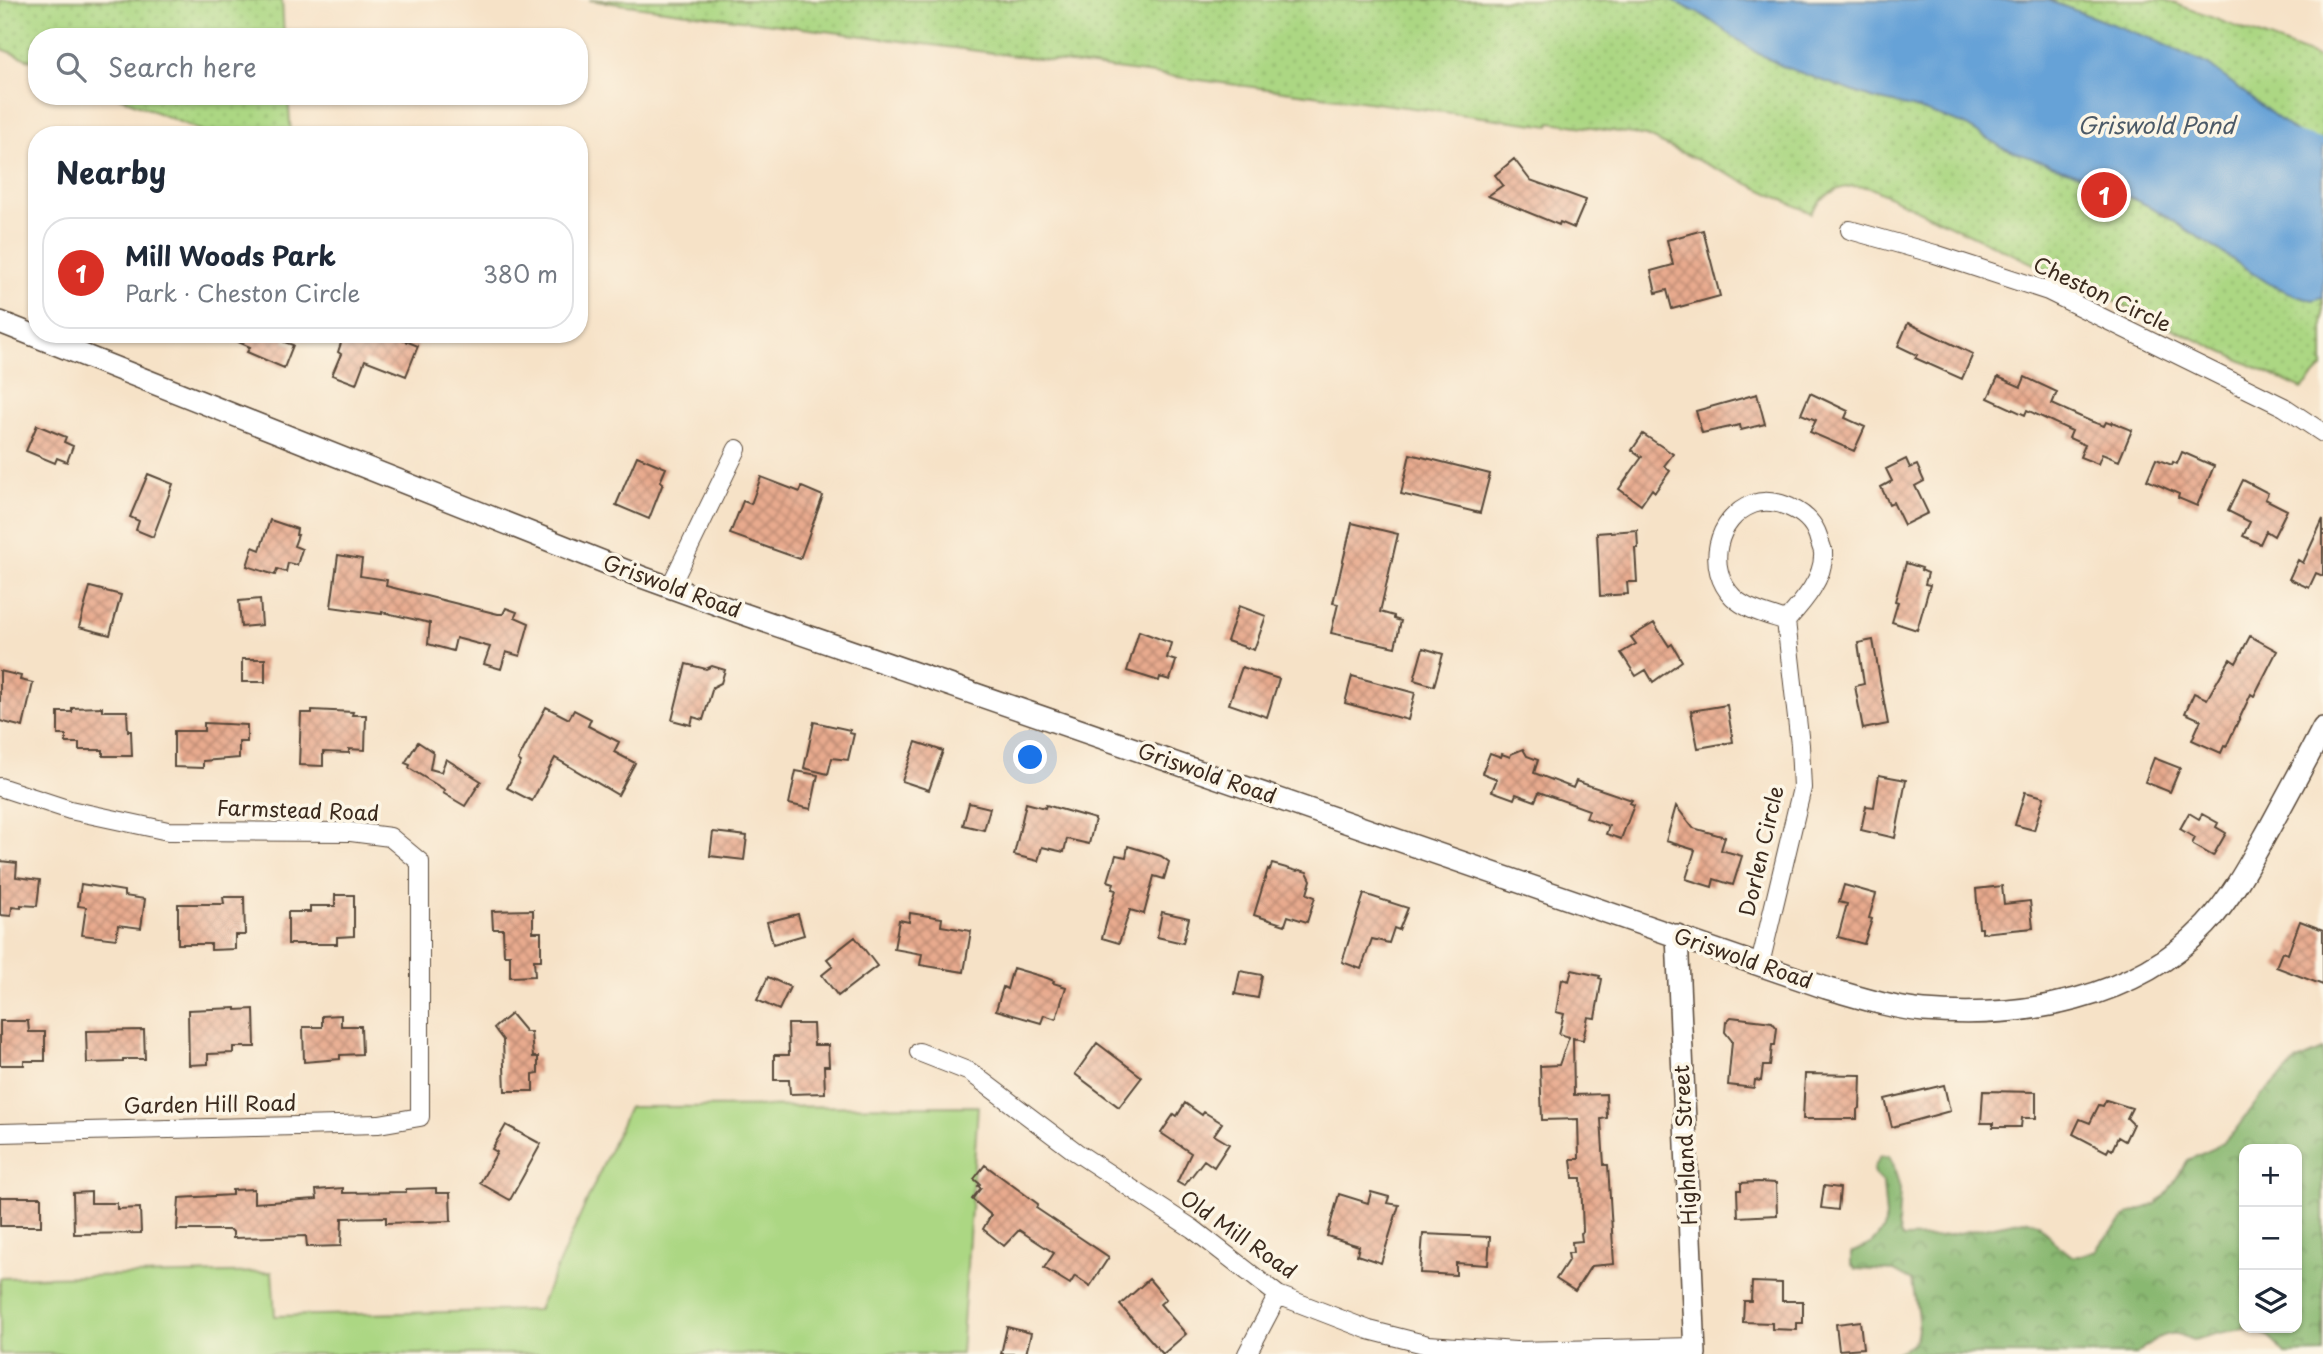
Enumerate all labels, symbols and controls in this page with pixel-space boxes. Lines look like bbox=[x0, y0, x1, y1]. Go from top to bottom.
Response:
search box bbox=[28, 28, 588, 105]
text: Search here bbox=[108, 47, 257, 86]
icon: search bbox=[52, 48, 90, 86]
water label: Griswold Pond bbox=[2077, 107, 2238, 142]
text: Nearby bbox=[56, 149, 166, 194]
pin: 1 bbox=[2081, 169, 2127, 221]
text: Mill Woods Park bbox=[125, 236, 336, 275]
street label: Cheston Circle bbox=[2029, 247, 2177, 339]
text: 1 bbox=[76, 256, 87, 291]
text: 380 m bbox=[483, 256, 558, 291]
text: Park · Cheston Circle bbox=[125, 275, 360, 310]
street label: Griswold Road bbox=[599, 545, 746, 625]
street label: Griswold Road bbox=[1134, 733, 1281, 811]
your location bbox=[1013, 740, 1047, 774]
street label: Dorlen Circle bbox=[1729, 782, 1791, 919]
street label: Farmstead Road bbox=[216, 790, 380, 828]
street label: Griswold Road bbox=[1670, 918, 1817, 996]
street label: Highland Street bbox=[1664, 1064, 1704, 1226]
street label: Garden Hill Road bbox=[123, 1085, 297, 1121]
map controls bbox=[2239, 1144, 2302, 1333]
button: + bbox=[2239, 1144, 2302, 1207]
street label: Old Mill Road bbox=[1174, 1181, 1304, 1286]
button: − bbox=[2239, 1207, 2302, 1270]
button: layers bbox=[2239, 1270, 2302, 1333]

